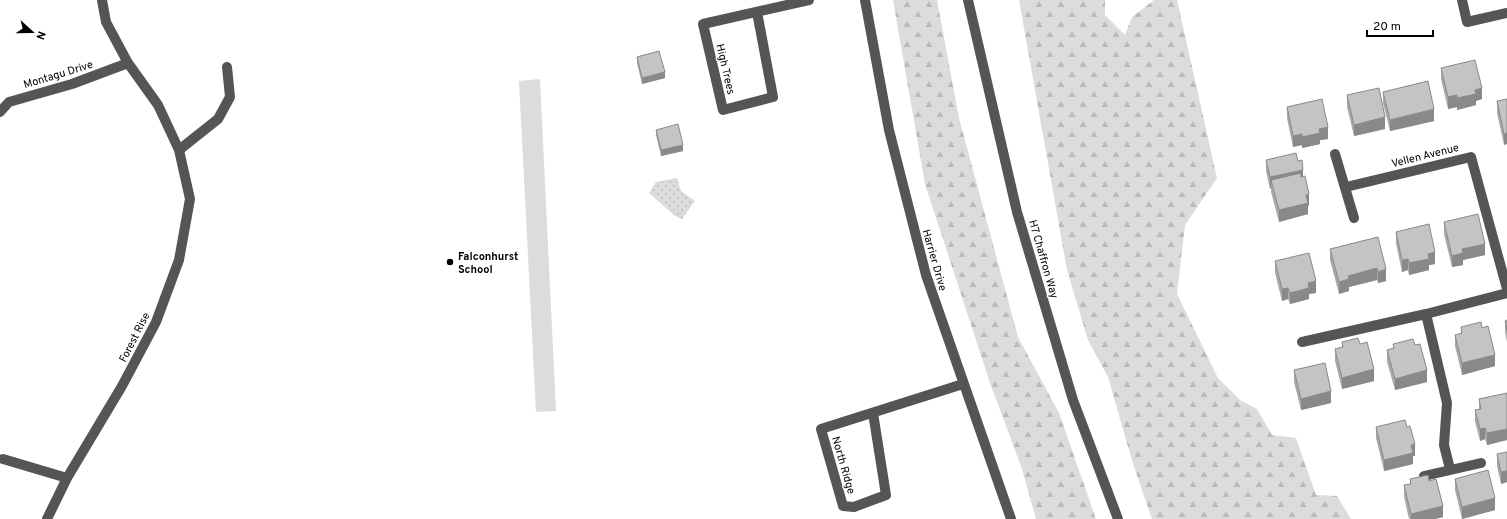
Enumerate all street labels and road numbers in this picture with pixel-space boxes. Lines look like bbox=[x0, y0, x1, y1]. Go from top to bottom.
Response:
street label: High Trees bbox=[712, 43, 738, 96]
street label: Montagu Drive bbox=[22, 58, 95, 92]
street label: Vellen Avenue bbox=[1390, 141, 1460, 171]
street label: H7 Chaffron Way bbox=[1025, 218, 1061, 300]
street label: Harrier Drive bbox=[919, 228, 950, 293]
street label: Forest Rise bbox=[116, 310, 153, 365]
street label: North Ridge bbox=[828, 435, 858, 496]

